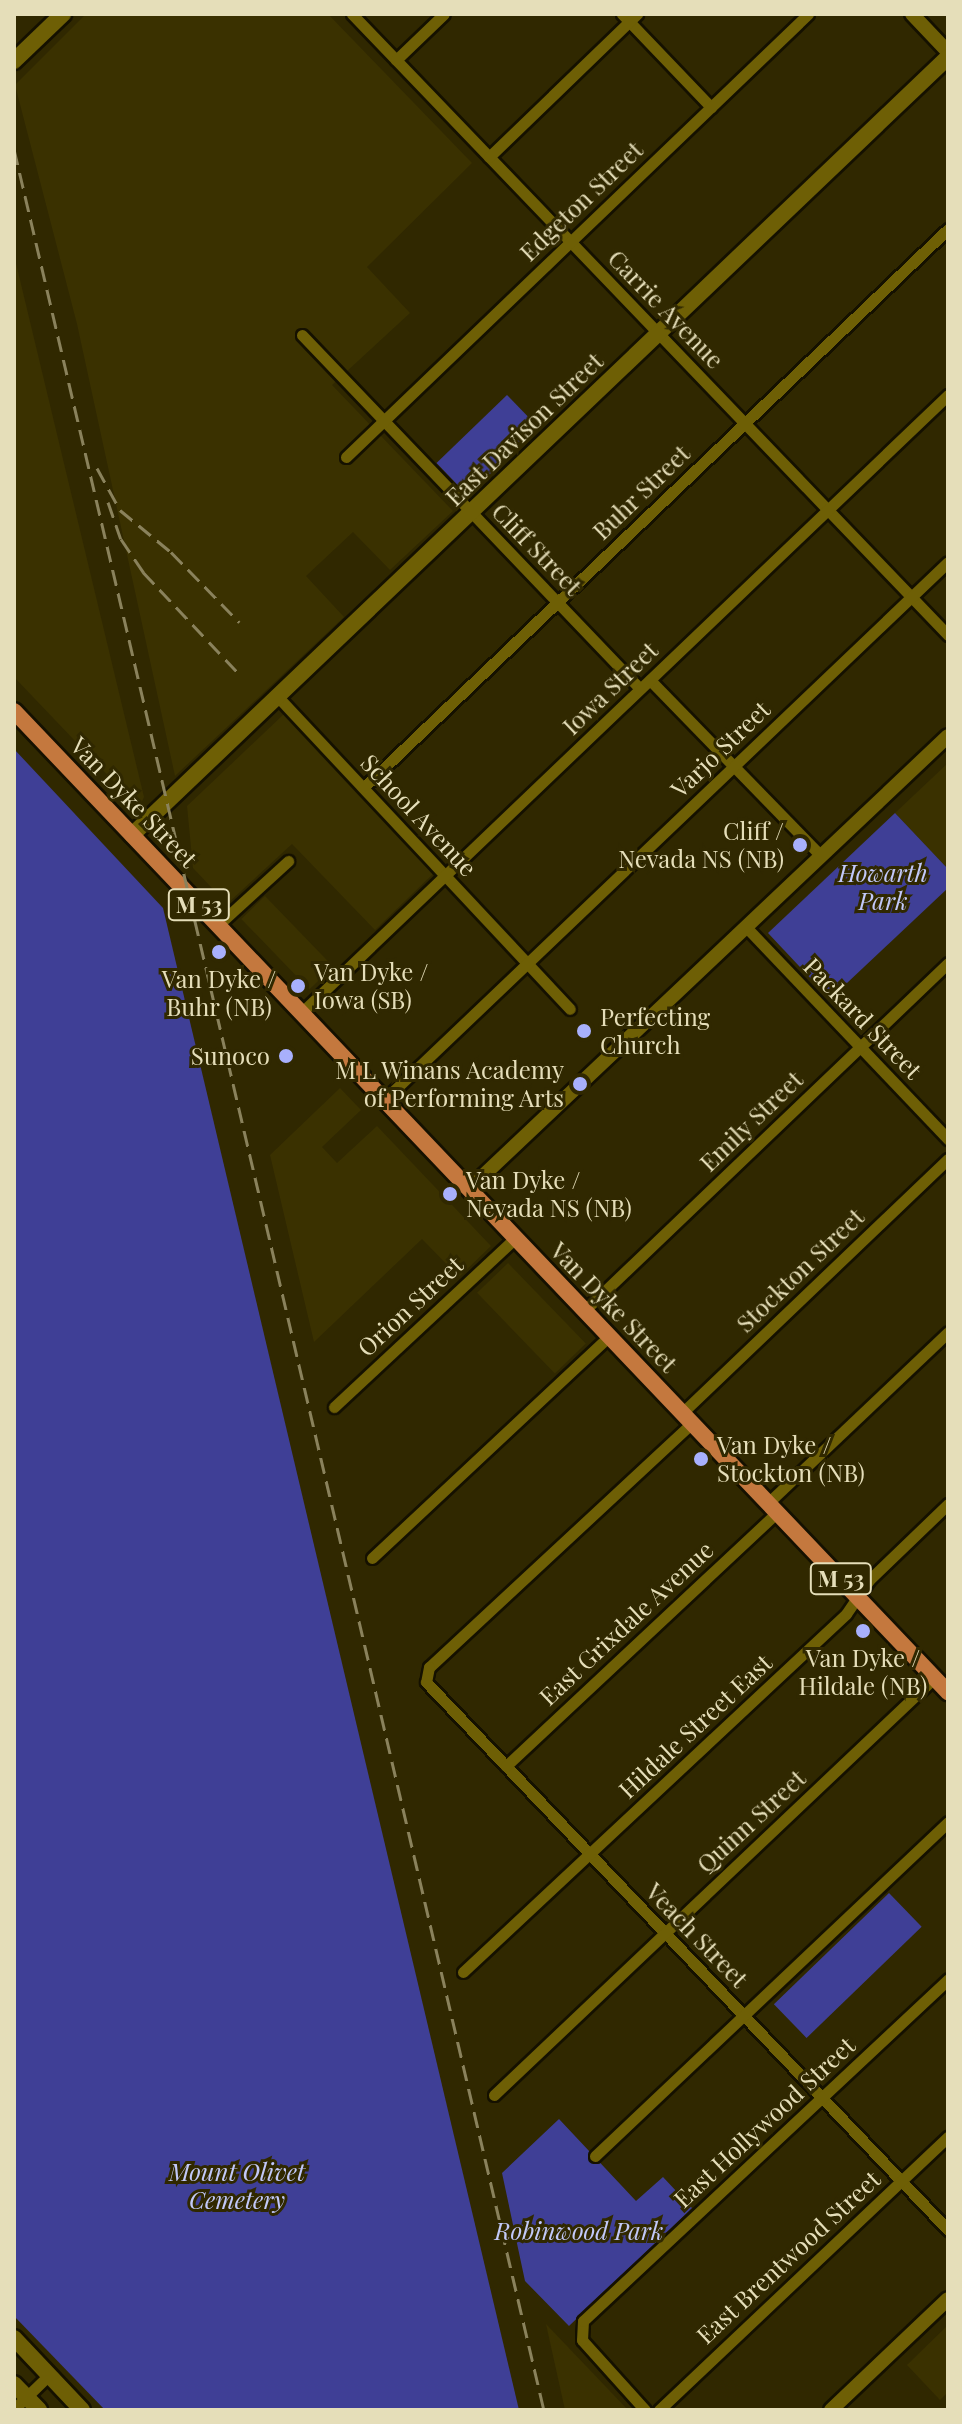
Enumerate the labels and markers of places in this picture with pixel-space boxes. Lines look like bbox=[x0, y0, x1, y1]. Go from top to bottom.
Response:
place label: Cliff / Nevada NS (NB) bbox=[618, 817, 784, 873]
marker: Cliff / Nevada NS (NB) bbox=[791, 836, 809, 854]
marker: Van Dyke / Buhr (NB) bbox=[210, 943, 228, 961]
place label: Van Dyke / Iowa (SB) bbox=[314, 958, 428, 1014]
place label: Van Dyke / Buhr (NB) bbox=[162, 965, 276, 1021]
marker: Van Dyke / Iowa (SB) bbox=[289, 977, 307, 995]
place label: Perfecting Church bbox=[600, 1003, 710, 1059]
marker: Perfecting Church bbox=[575, 1022, 593, 1040]
place label: Sunoco bbox=[191, 1042, 270, 1070]
marker: Sunoco bbox=[277, 1047, 295, 1065]
place label: M L Winans Academy of Performing Arts bbox=[334, 1056, 564, 1112]
marker: M L Winans Academy of Performing Arts bbox=[571, 1075, 589, 1093]
place label: Van Dyke / Nevada NS (NB) bbox=[466, 1166, 632, 1222]
marker: Van Dyke / Nevada NS (NB) bbox=[441, 1185, 459, 1203]
place label: Van Dyke / Stockton (NB) bbox=[717, 1431, 865, 1487]
marker: Van Dyke / Stockton (NB) bbox=[692, 1450, 710, 1468]
marker: Van Dyke / Hildale (NB) bbox=[854, 1622, 872, 1640]
place label: Van Dyke / Hildale (NB) bbox=[799, 1644, 927, 1700]

